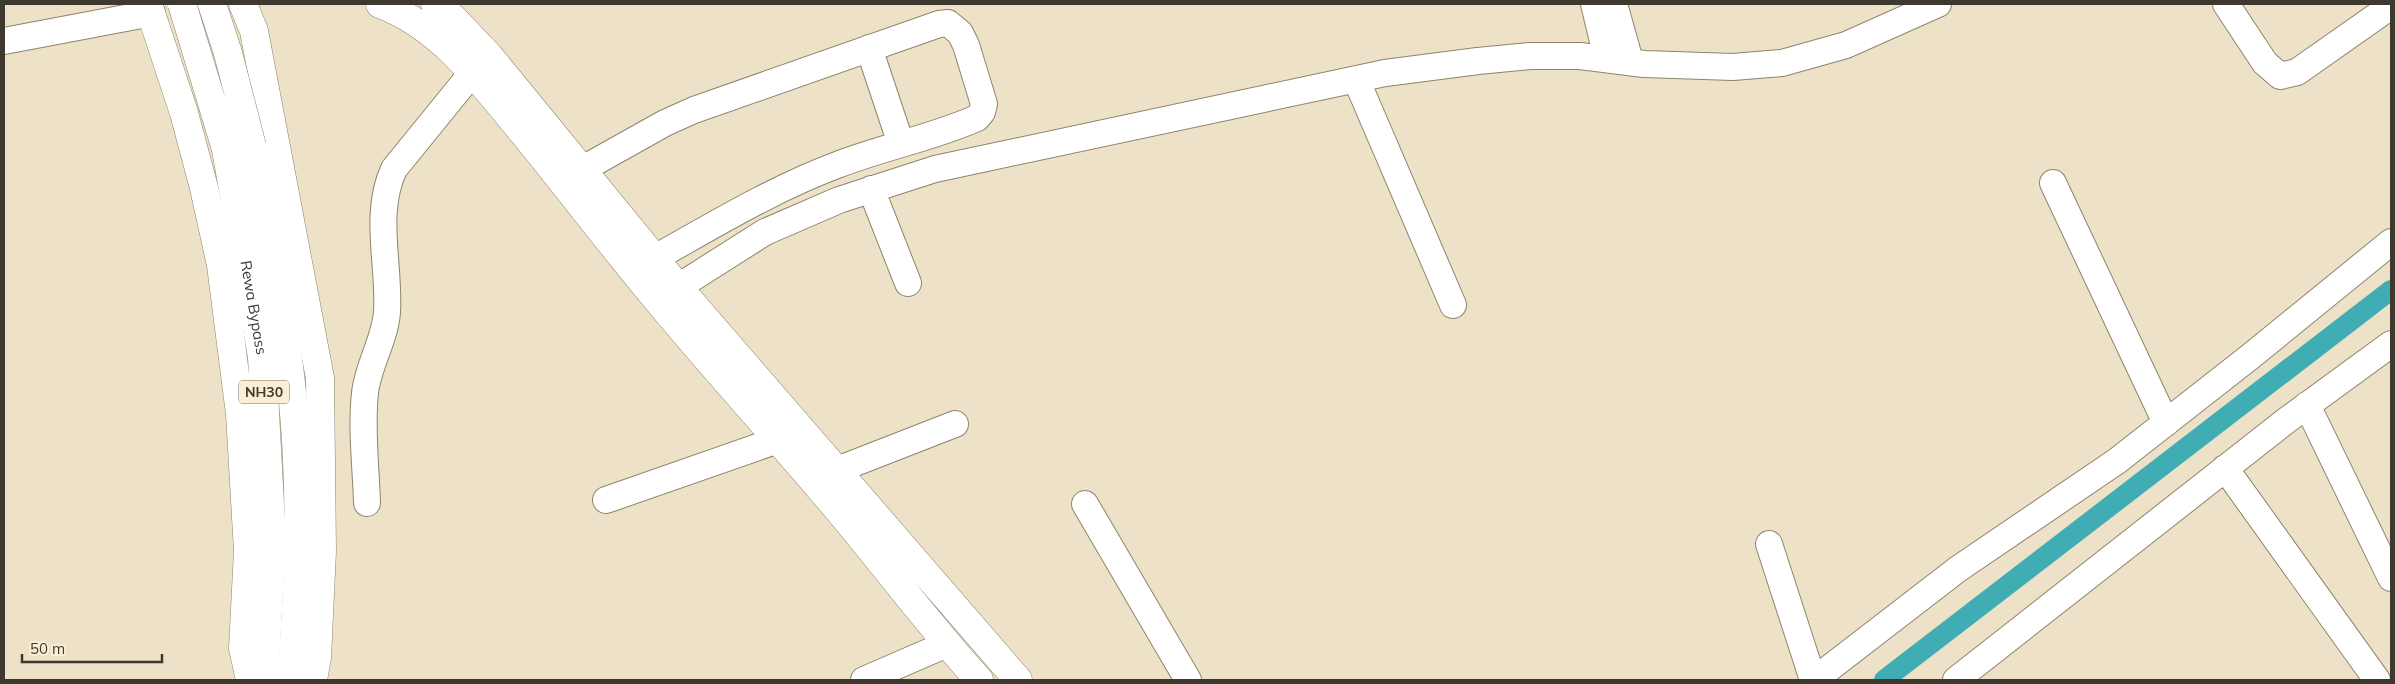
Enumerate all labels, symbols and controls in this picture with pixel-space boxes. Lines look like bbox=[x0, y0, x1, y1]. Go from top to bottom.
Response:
street label: Rewa Bypass bbox=[236, 259, 271, 356]
road number: NH30 bbox=[239, 381, 289, 404]
scale bar bbox=[22, 632, 162, 664]
text: 50 m bbox=[30, 639, 65, 658]

